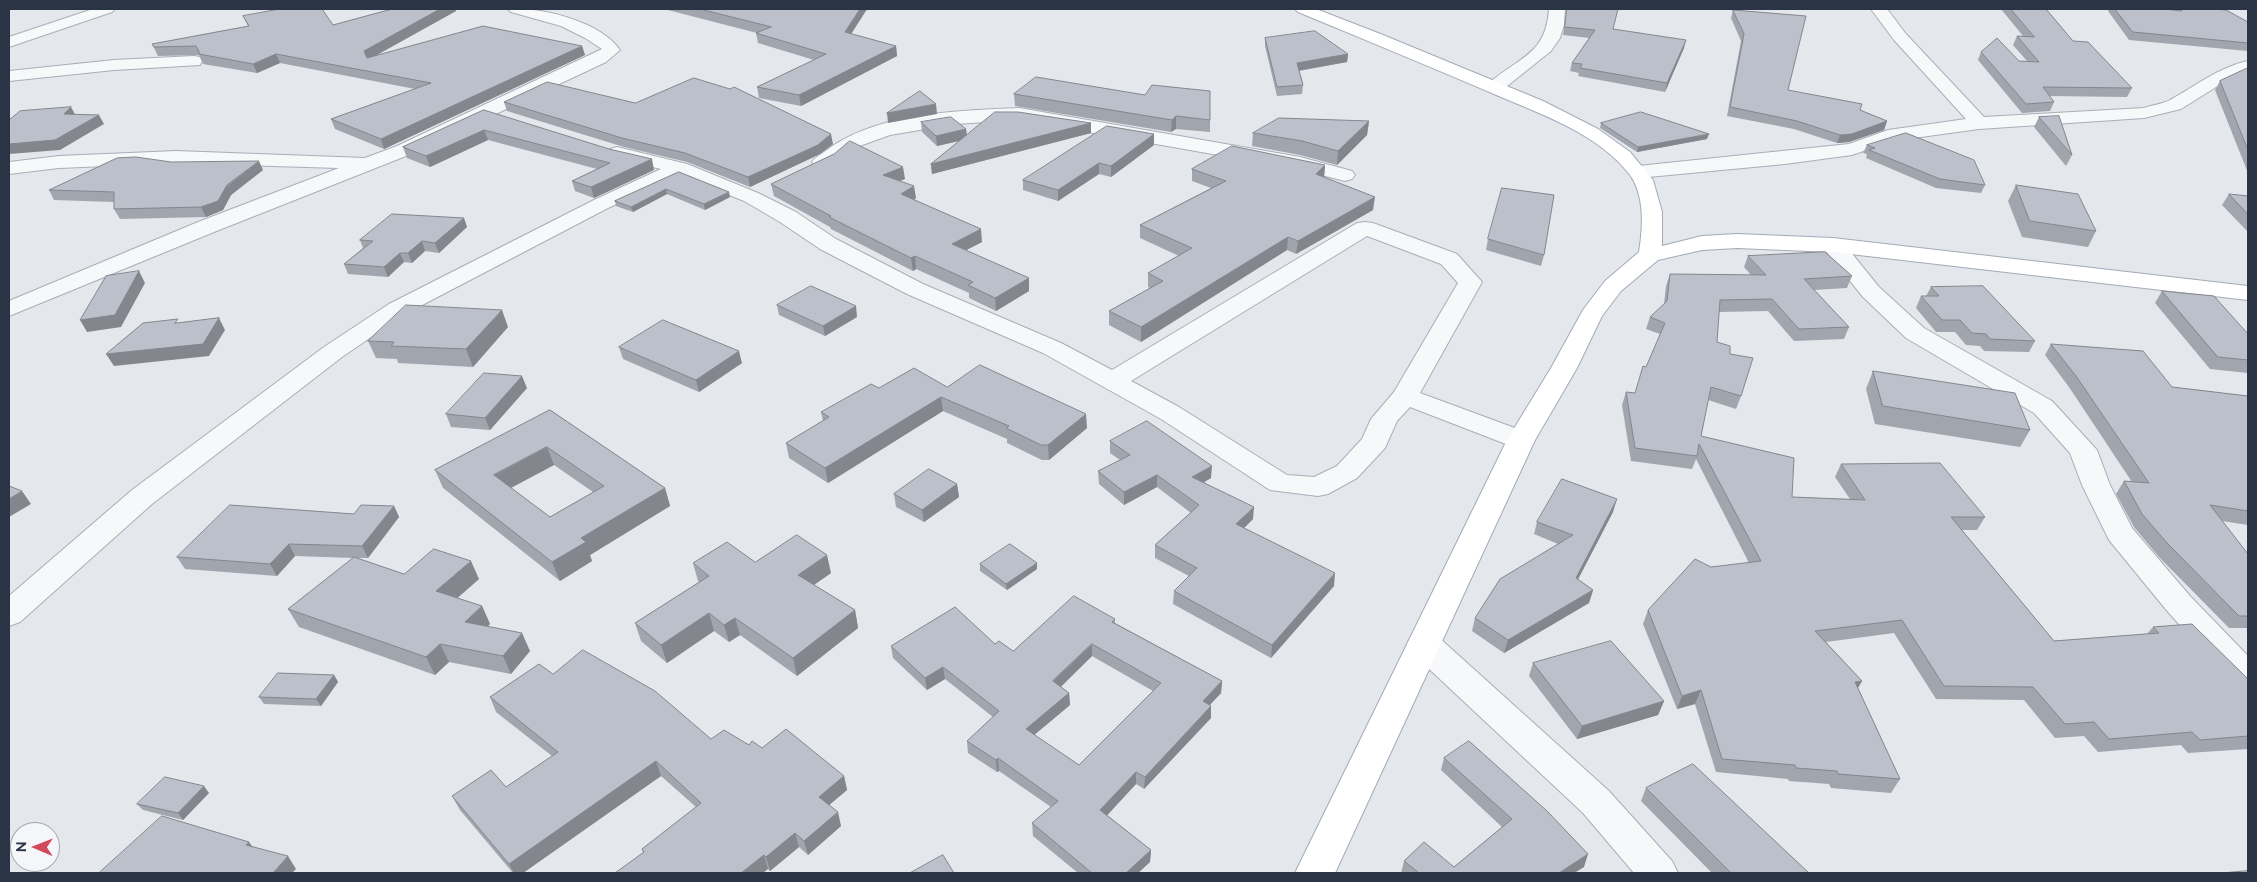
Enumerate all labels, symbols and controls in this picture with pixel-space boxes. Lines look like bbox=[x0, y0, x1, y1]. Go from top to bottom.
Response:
north arrow bbox=[10, 822, 60, 872]
text: N bbox=[13, 841, 29, 852]

